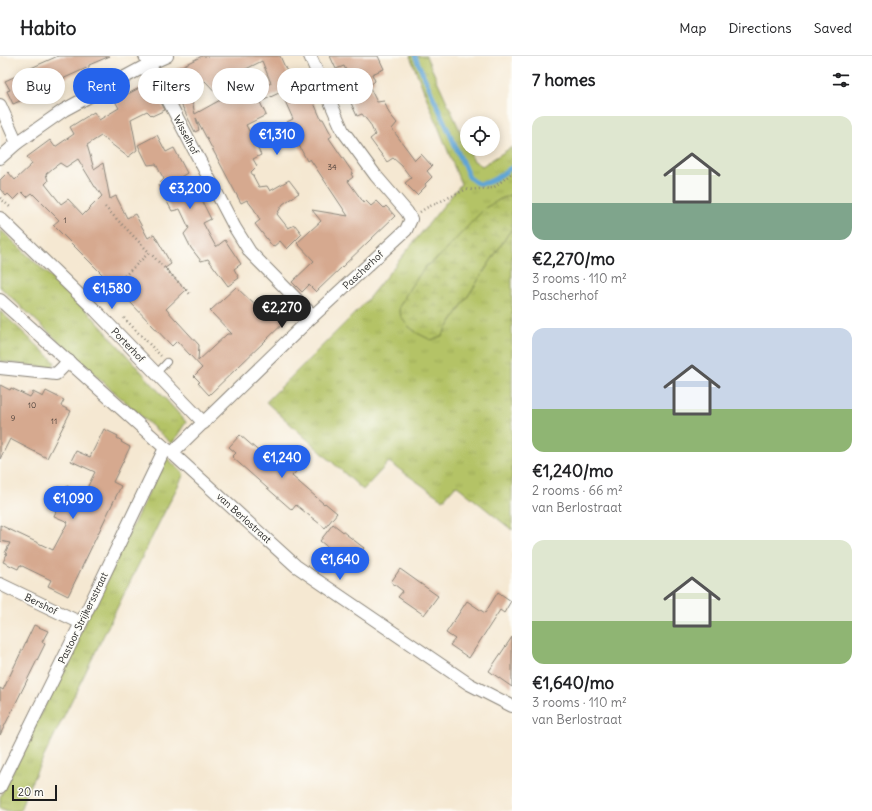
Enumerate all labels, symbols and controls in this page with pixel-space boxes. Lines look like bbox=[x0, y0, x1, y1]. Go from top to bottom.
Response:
text: Habito bbox=[20, 16, 76, 40]
text: Map bbox=[679, 19, 706, 37]
text: Directions bbox=[728, 19, 792, 37]
text: Saved bbox=[814, 19, 852, 37]
chip: Buy bbox=[12, 68, 65, 104]
chip: Rent bbox=[73, 68, 130, 104]
chip: Filters bbox=[138, 68, 204, 104]
chip: New bbox=[212, 68, 269, 104]
chip: Apartment bbox=[277, 68, 373, 104]
text: 7 homes bbox=[532, 69, 596, 91]
icon: filters bbox=[830, 69, 852, 91]
street label: Wisselhof bbox=[170, 113, 202, 158]
map controls bbox=[460, 116, 500, 156]
button: locate bbox=[460, 116, 500, 156]
pin: €1,310 bbox=[244, 122, 310, 156]
text: €1,310 bbox=[258, 126, 296, 143]
icon: home bbox=[656, 142, 728, 214]
house number: 34 bbox=[327, 162, 337, 172]
pin: €3,200 bbox=[157, 176, 223, 210]
text: €3,200 bbox=[169, 180, 211, 197]
house number: 1 bbox=[63, 215, 67, 225]
street label: Pascherhof bbox=[340, 247, 387, 292]
text: €2,270/mo bbox=[532, 248, 615, 270]
text: 3 rooms · 110 m² bbox=[532, 270, 627, 287]
pin: €1,580 bbox=[79, 276, 145, 310]
text: €1,580 bbox=[92, 280, 132, 297]
text: Pascherhof bbox=[532, 287, 598, 304]
pin: €2,270 bbox=[249, 295, 315, 329]
text: €2,270 bbox=[262, 299, 302, 316]
street label: Porterhof bbox=[108, 325, 148, 365]
icon: home bbox=[656, 354, 728, 426]
house number: 10 bbox=[28, 400, 36, 410]
house number: 9 bbox=[11, 413, 16, 423]
house number: 11 bbox=[51, 416, 57, 426]
pin: €1,240 bbox=[249, 445, 315, 479]
text: €1,240 bbox=[262, 449, 302, 466]
text: €1,240/mo bbox=[532, 460, 613, 482]
text: 2 rooms · 66 m² bbox=[532, 482, 623, 499]
pin: €1,090 bbox=[40, 486, 106, 520]
text: €1,090 bbox=[53, 490, 93, 507]
street label: van Berlostraat bbox=[214, 490, 275, 546]
text: van Berlostraat bbox=[532, 499, 622, 516]
pin: €1,640 bbox=[307, 547, 373, 581]
text: €1,640 bbox=[320, 551, 360, 568]
icon: home bbox=[656, 566, 728, 638]
street label: Pastoor Strijkersstraat bbox=[55, 570, 111, 666]
street label: Bershof bbox=[22, 590, 60, 618]
text: €1,640/mo bbox=[532, 672, 614, 694]
text: 3 rooms · 110 m² bbox=[532, 694, 627, 711]
text: van Berlostraat bbox=[532, 711, 622, 728]
scale bar bbox=[12, 783, 57, 802]
text: 20 m bbox=[18, 785, 44, 799]

